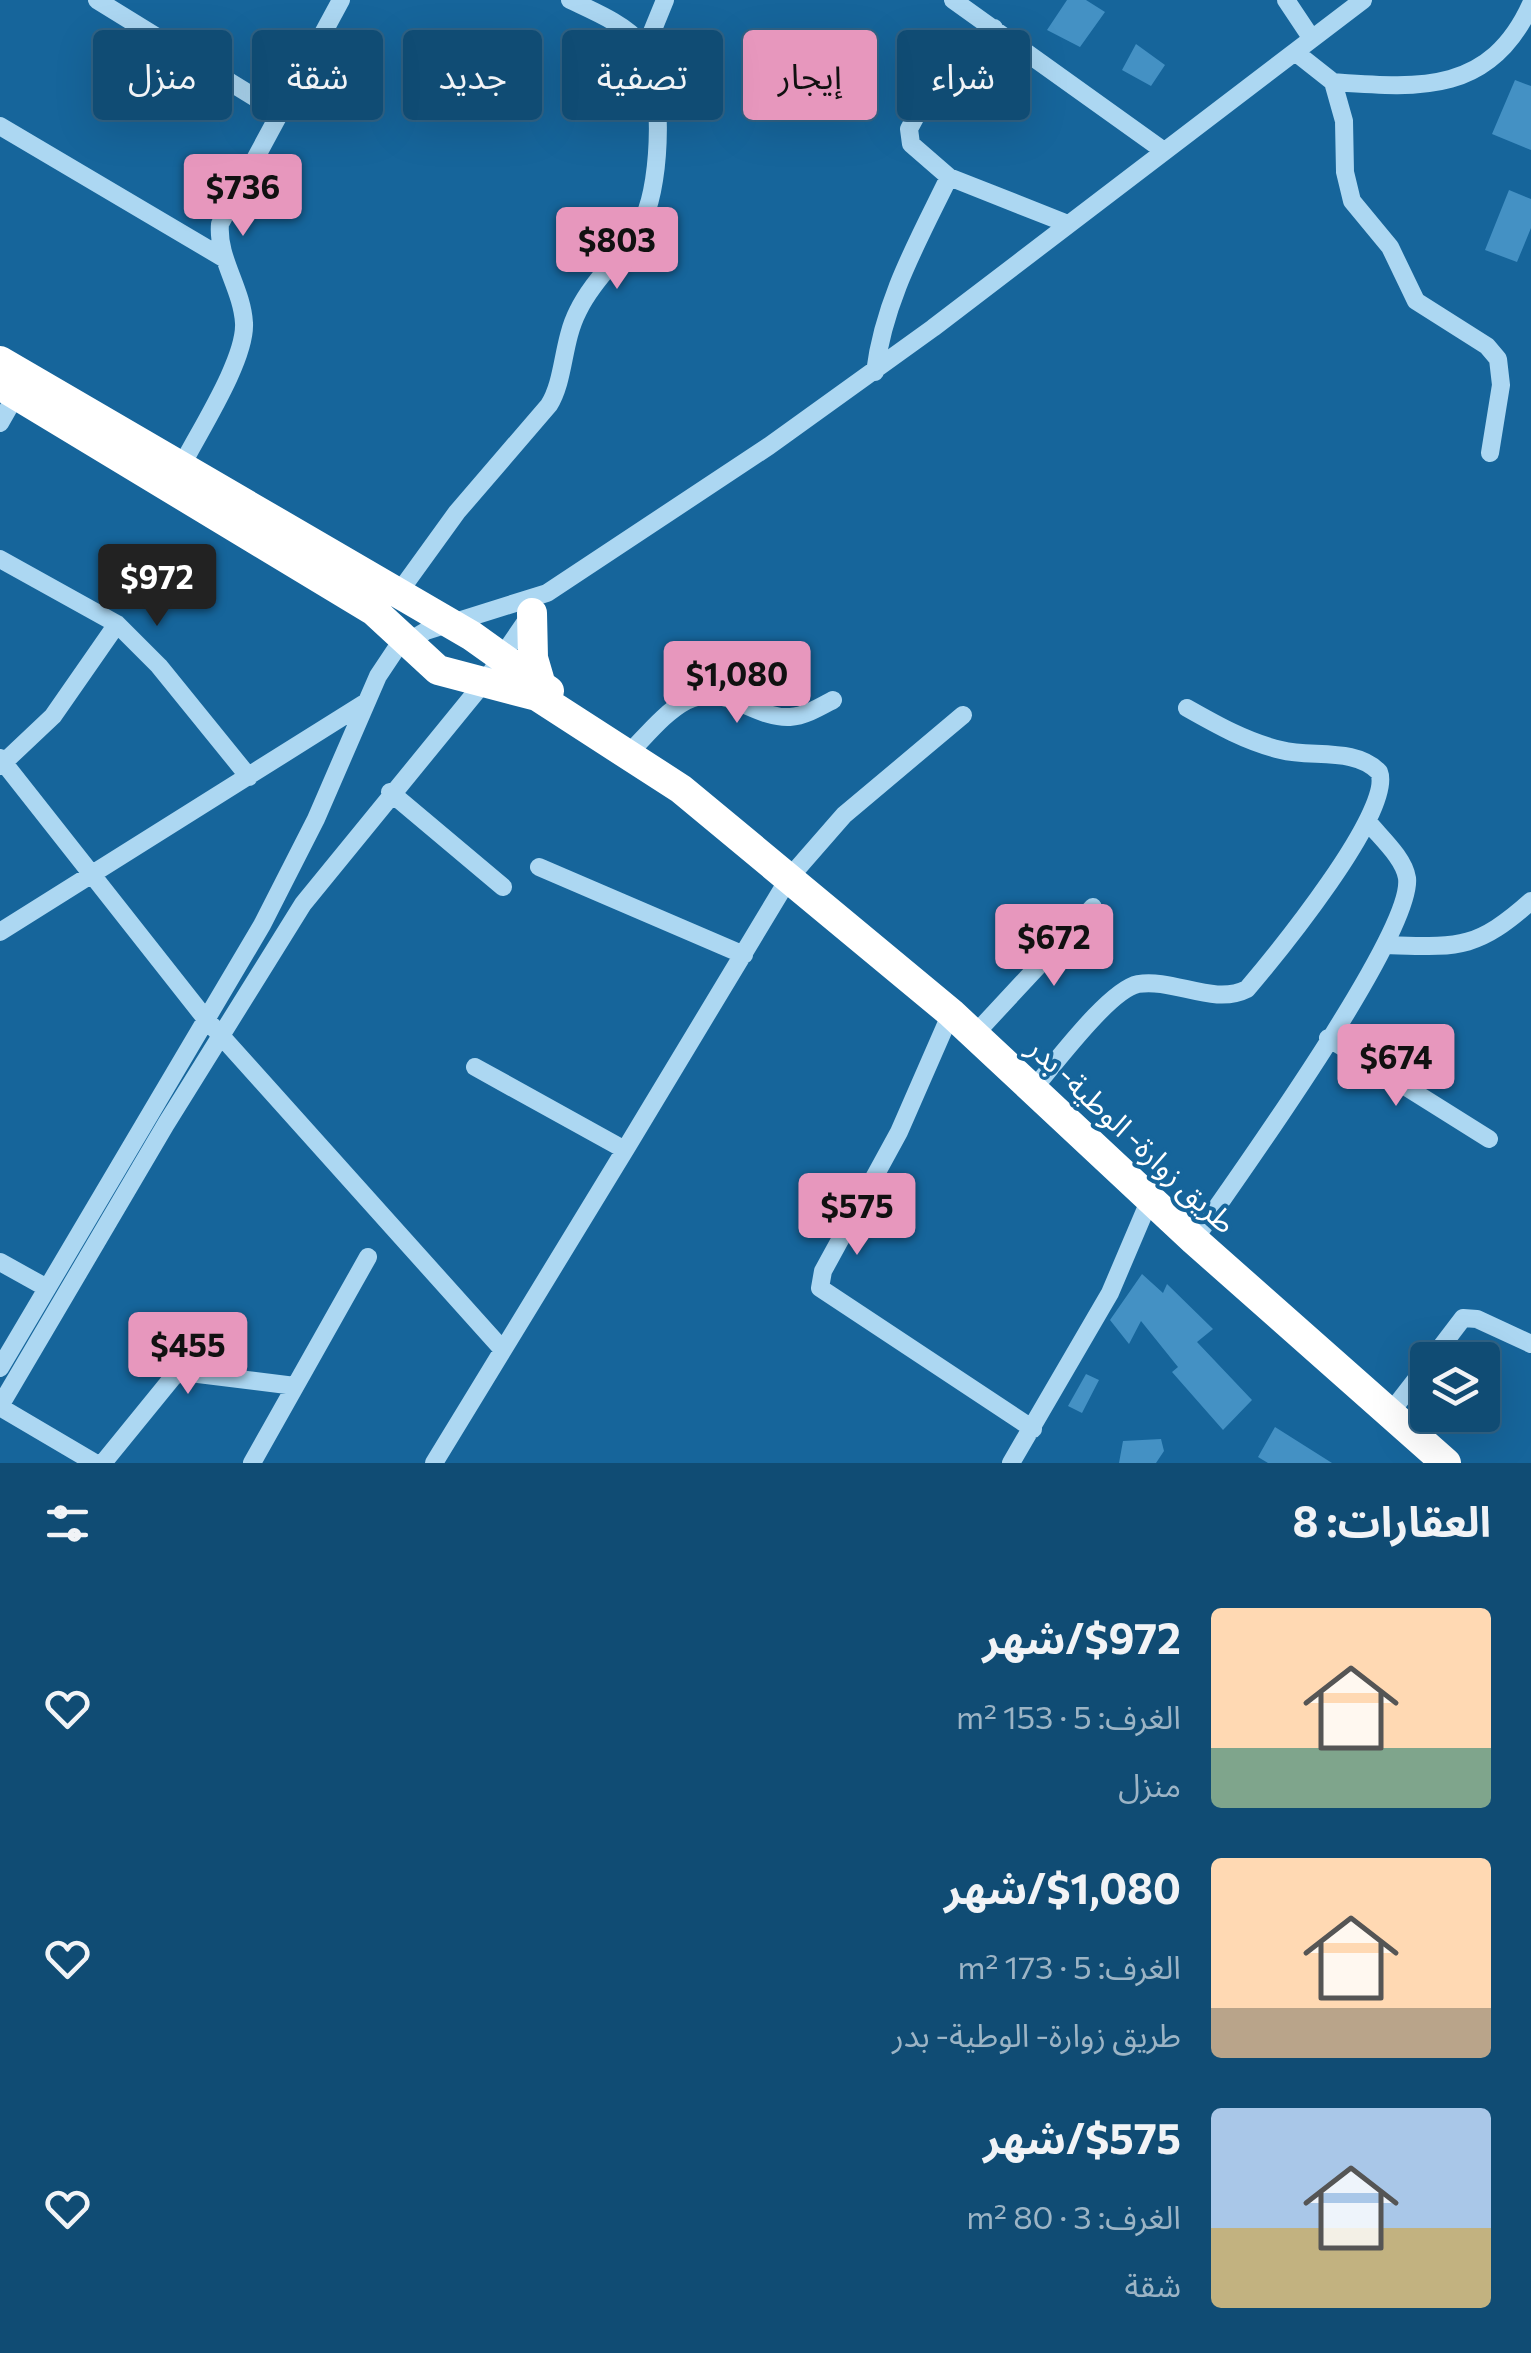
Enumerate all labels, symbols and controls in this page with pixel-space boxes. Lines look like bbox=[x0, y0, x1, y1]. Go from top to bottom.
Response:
chip: منزل bbox=[93, 30, 232, 120]
chip: شقة bbox=[252, 30, 383, 120]
chip: جديد bbox=[403, 30, 542, 120]
chip: تصفية bbox=[562, 30, 723, 120]
chip: إيجار bbox=[743, 30, 877, 120]
chip: شراء bbox=[897, 30, 1030, 120]
pin: $736 bbox=[184, 154, 302, 239]
text: $736 bbox=[206, 166, 280, 206]
pin: $803 bbox=[558, 207, 676, 292]
text: $803 bbox=[578, 219, 656, 259]
pin: $972 bbox=[98, 544, 216, 629]
text: $972 bbox=[120, 556, 194, 596]
pin: $1,080 bbox=[656, 641, 818, 726]
text: $1,080 bbox=[686, 653, 788, 693]
pin: $672 bbox=[995, 904, 1113, 989]
text: $672 bbox=[1017, 916, 1091, 956]
pin: $674 bbox=[1337, 1024, 1455, 1109]
street label: طريق زوارة- الوطية- بدر bbox=[1019, 1027, 1245, 1241]
text: $674 bbox=[1359, 1036, 1433, 1076]
pin: $575 bbox=[798, 1173, 916, 1258]
text: $575 bbox=[820, 1185, 894, 1225]
pin: $455 bbox=[129, 1312, 247, 1397]
text: $455 bbox=[150, 1324, 226, 1364]
map controls bbox=[1410, 1342, 1500, 1432]
button: layers bbox=[1410, 1342, 1500, 1432]
text: العقارات: 8 bbox=[1293, 1494, 1491, 1546]
icon: filters bbox=[40, 1496, 95, 1551]
text: $972/شهر bbox=[983, 1611, 1181, 1663]
icon: home bbox=[1291, 1648, 1411, 1768]
icon: heart bbox=[40, 1681, 95, 1736]
text: الغرف: 5 · 153 m² bbox=[956, 1696, 1181, 1736]
text: منزل bbox=[1118, 1764, 1181, 1804]
text: $1,080/شهر bbox=[944, 1861, 1181, 1913]
icon: home bbox=[1291, 1898, 1411, 2018]
icon: heart bbox=[40, 1931, 95, 1986]
text: الغرف: 5 · 173 m² bbox=[958, 1946, 1181, 1986]
text: طريق زوارة- الوطية- بدر bbox=[892, 2014, 1181, 2054]
text: $575/شهر bbox=[983, 2111, 1181, 2163]
icon: home bbox=[1291, 2148, 1411, 2268]
icon: heart bbox=[40, 2181, 95, 2236]
text: الغرف: 3 · 80 m² bbox=[966, 2196, 1181, 2236]
text: شقة bbox=[1125, 2264, 1181, 2304]

